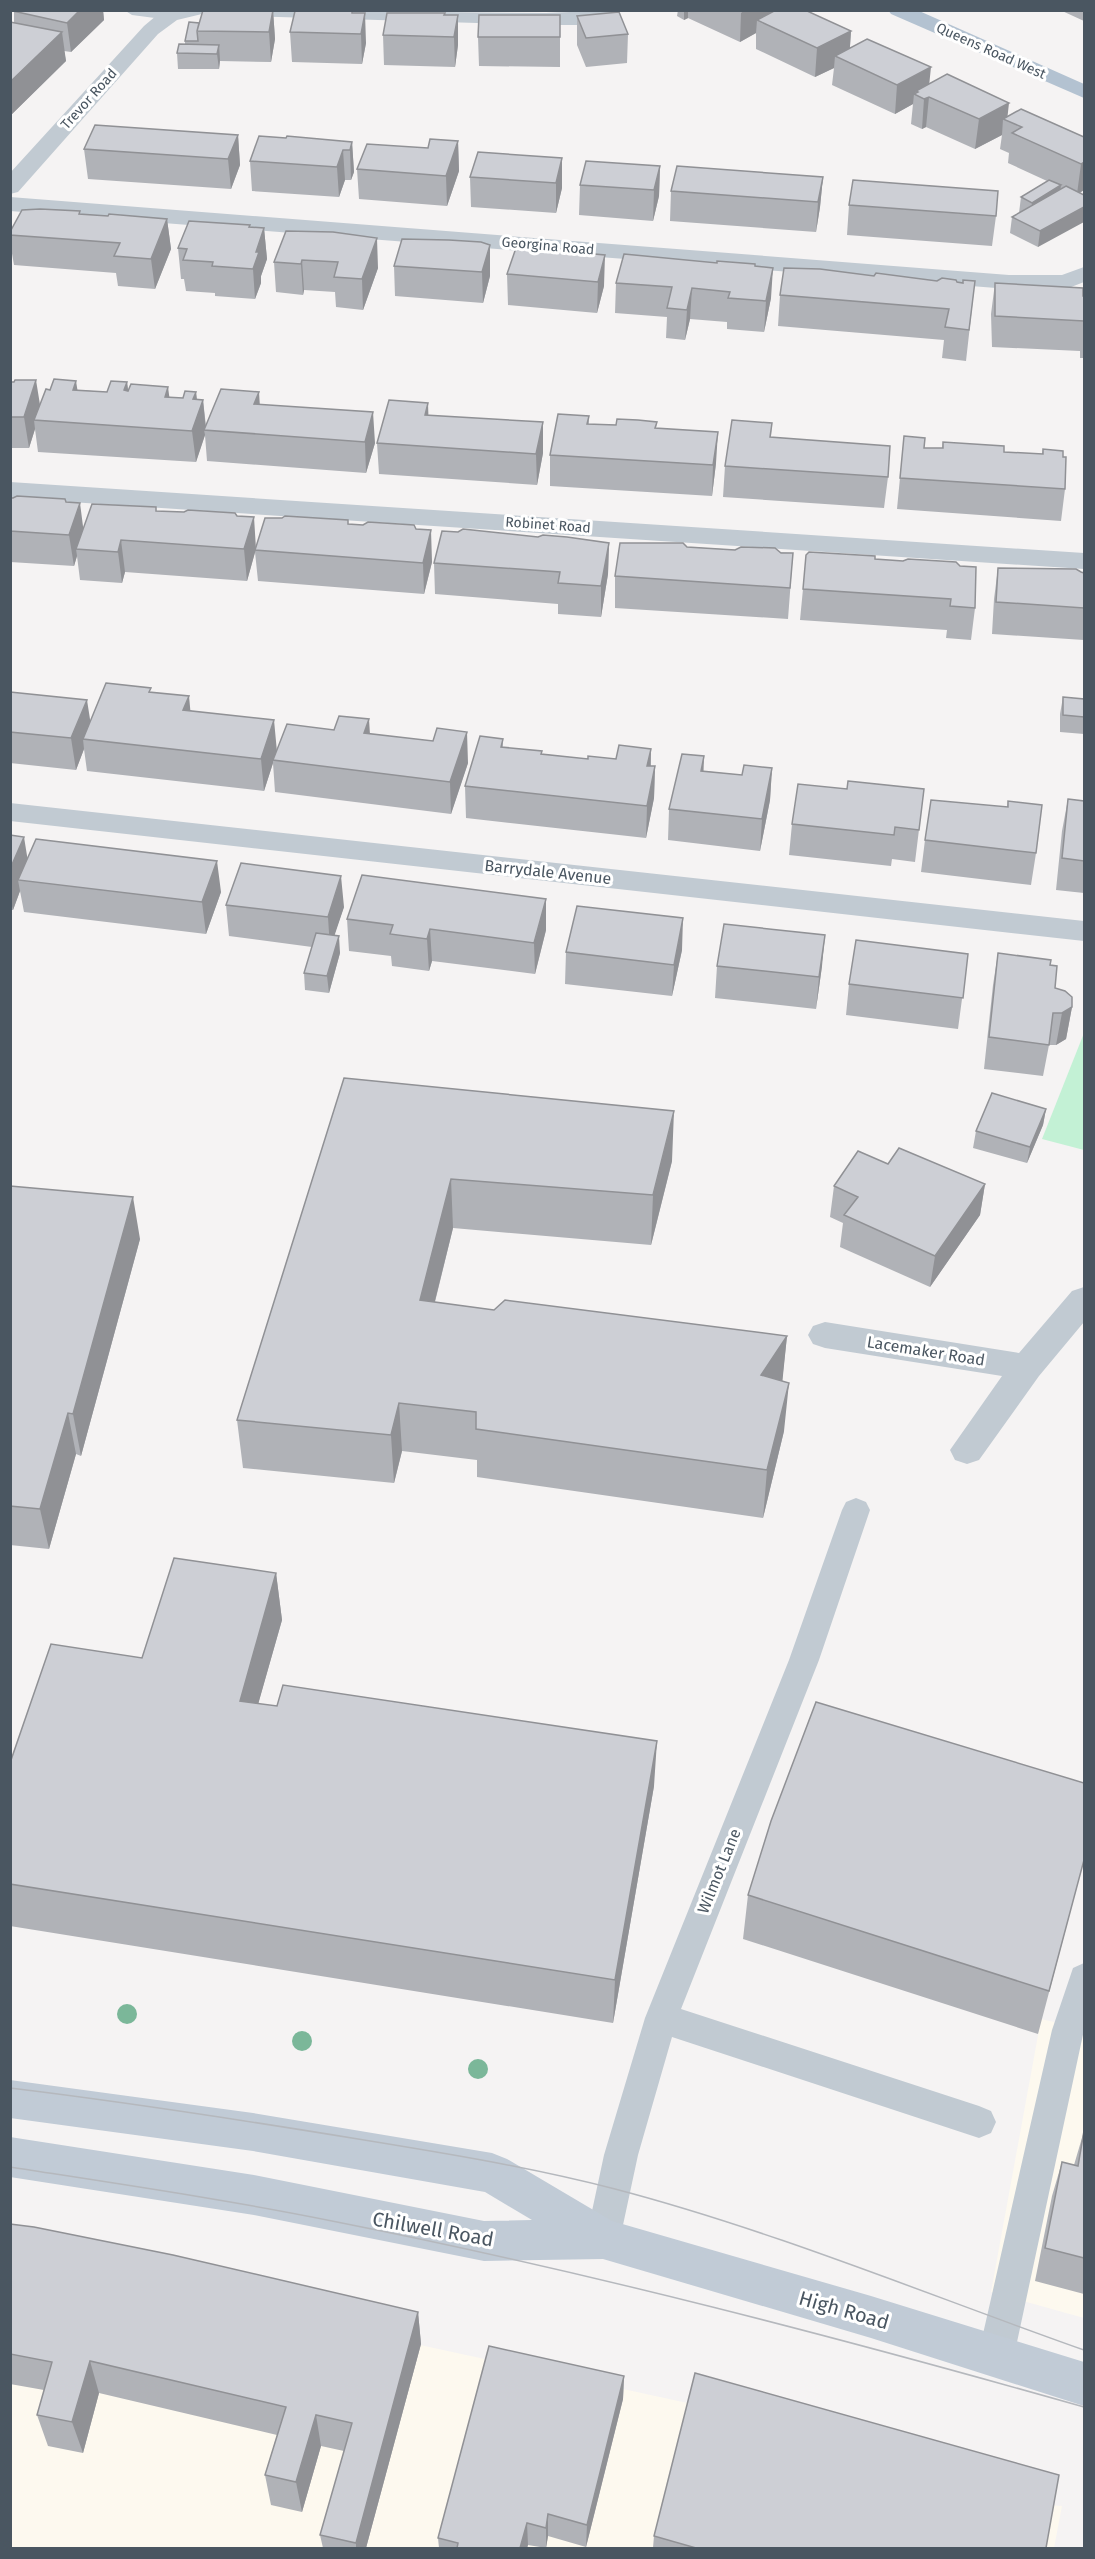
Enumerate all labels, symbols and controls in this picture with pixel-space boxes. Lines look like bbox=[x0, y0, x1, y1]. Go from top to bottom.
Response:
street label: Queens Road West bbox=[934, 19, 1049, 83]
street label: Trevor Road bbox=[57, 65, 121, 133]
street label: Georgina Road bbox=[501, 233, 595, 259]
street label: Robinet Road bbox=[505, 514, 591, 536]
street label: Barrydale Avenue bbox=[484, 856, 612, 888]
street label: Lacemaker Road bbox=[866, 1332, 986, 1370]
street label: Wilmot Lane bbox=[693, 1826, 745, 1916]
street label: Chilwell Road bbox=[371, 2207, 495, 2251]
street label: High Road bbox=[796, 2286, 892, 2334]

